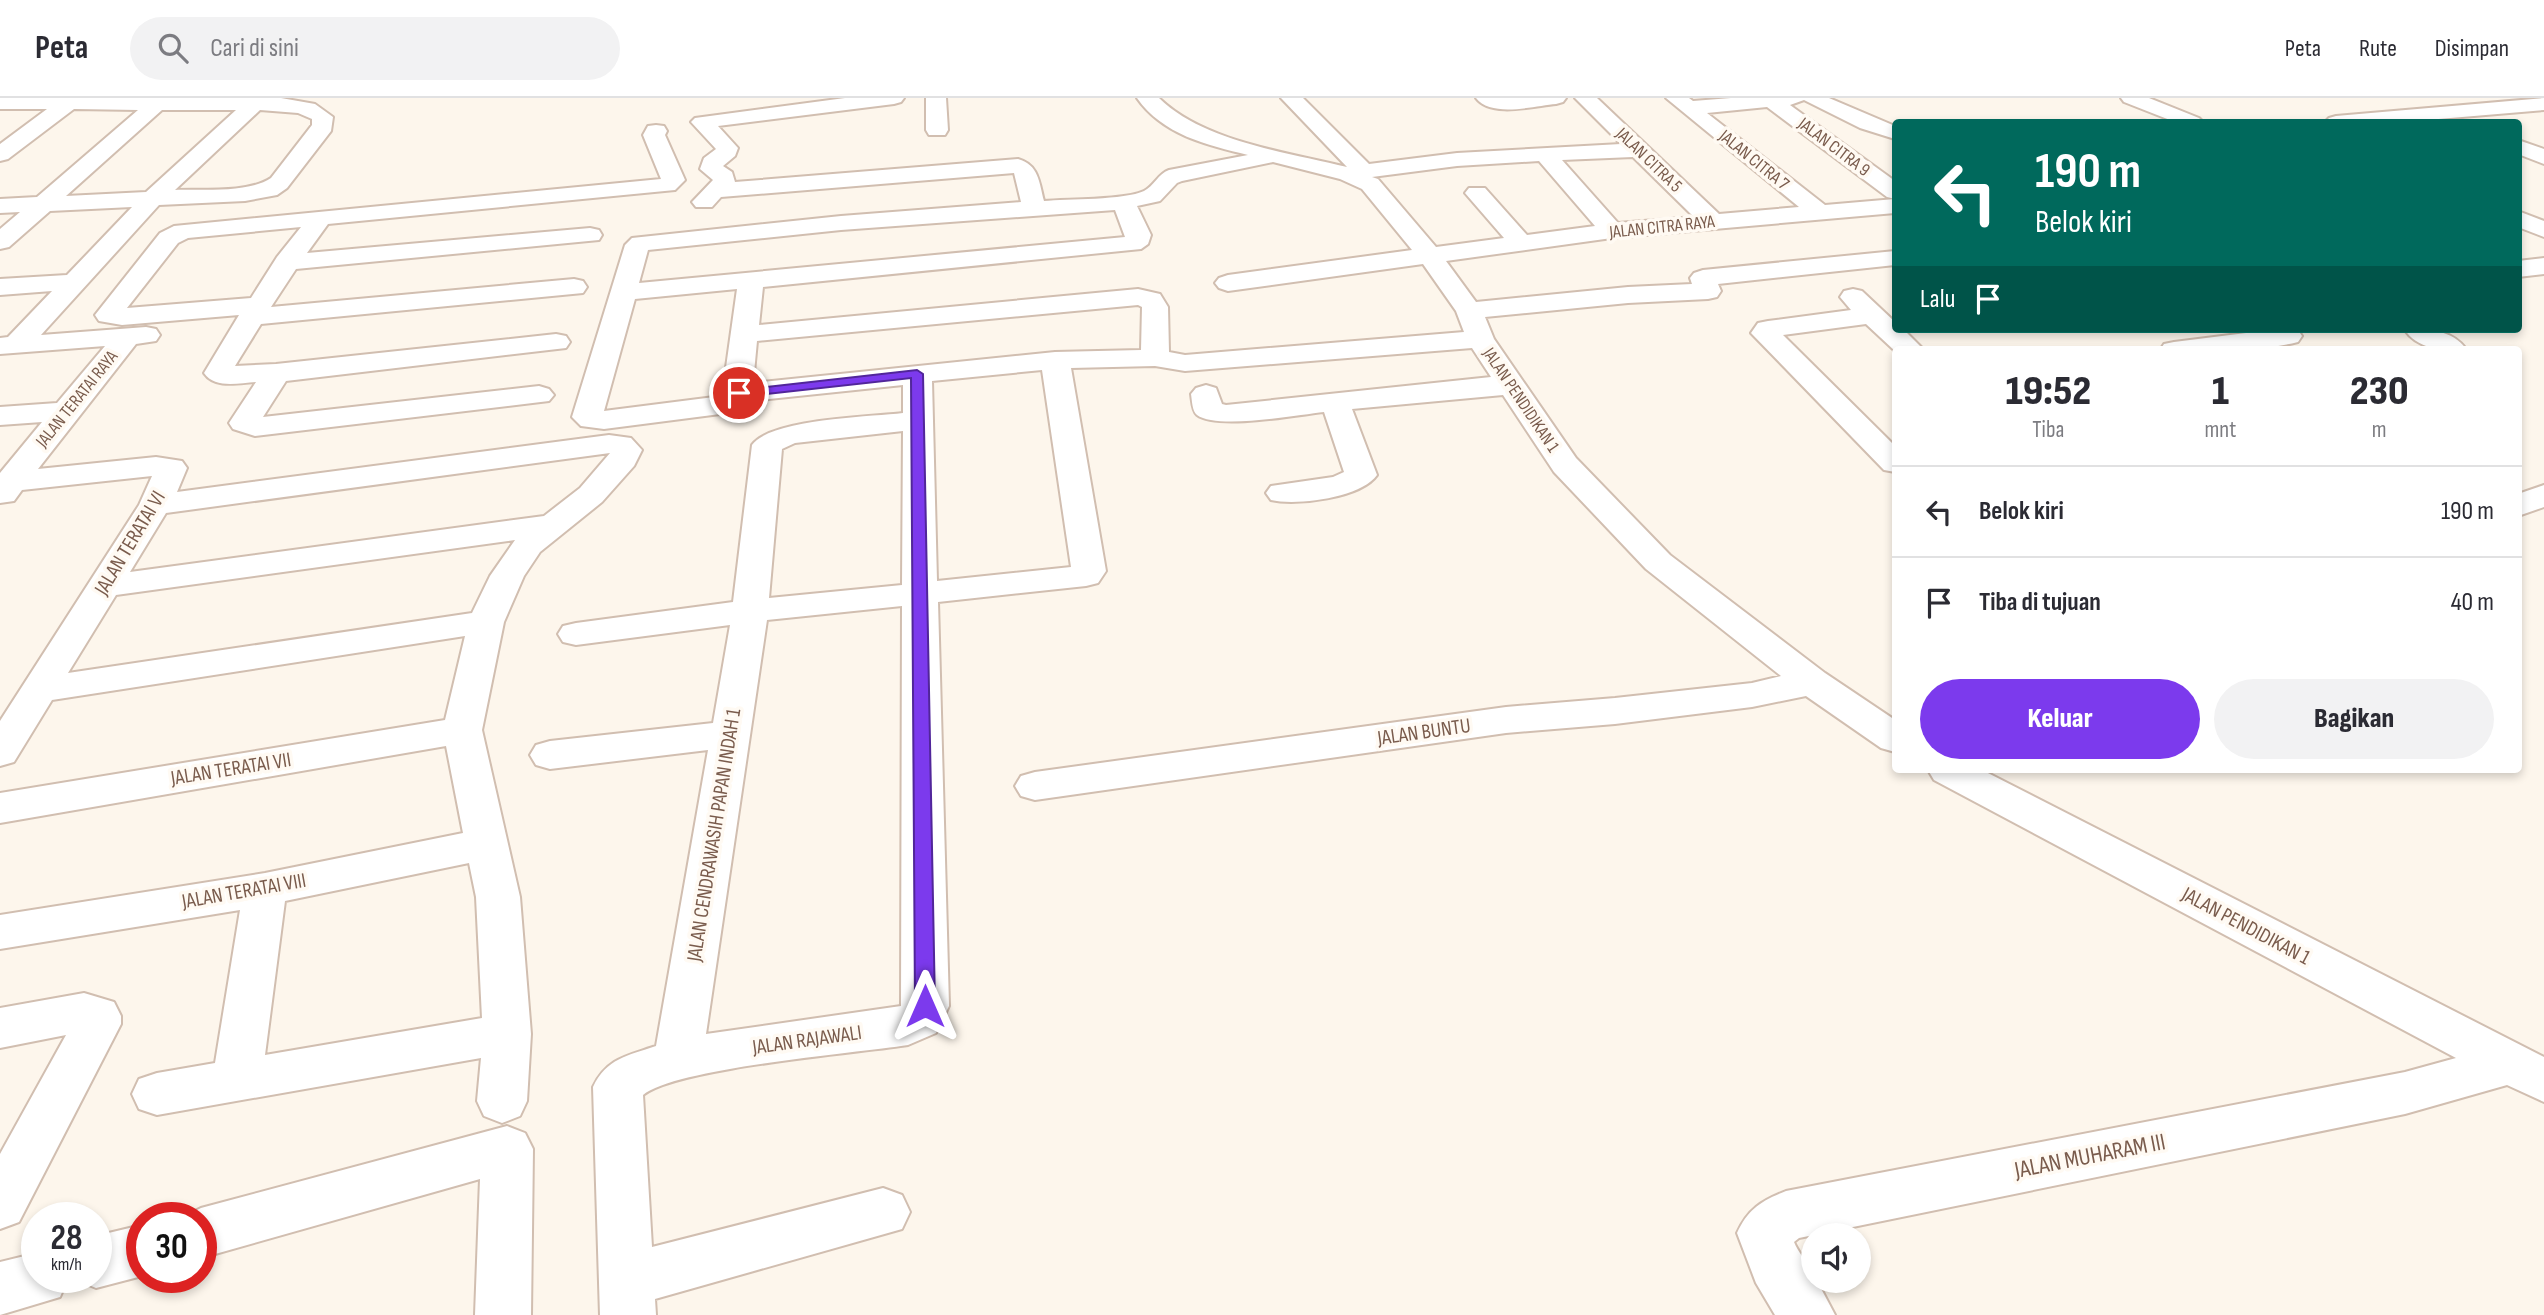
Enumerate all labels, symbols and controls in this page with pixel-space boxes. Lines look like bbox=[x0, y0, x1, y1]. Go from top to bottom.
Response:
search box bbox=[130, 17, 620, 80]
text: Peta bbox=[35, 28, 88, 68]
icon: search bbox=[154, 29, 192, 67]
text: Cari di sini bbox=[210, 33, 299, 64]
text: Peta bbox=[2285, 34, 2321, 63]
text: Rute bbox=[2359, 34, 2397, 63]
text: Disimpan bbox=[2435, 34, 2509, 63]
street label: JALAN CITRA 9 bbox=[1793, 113, 1874, 181]
street label: JALAN CITRA 5 bbox=[1611, 123, 1686, 197]
street label: JALAN CITRA 7 bbox=[1714, 125, 1794, 195]
text: 190 m bbox=[2035, 143, 2141, 202]
icon: left bbox=[1920, 147, 2011, 238]
text: Belok kiri bbox=[2035, 203, 2132, 242]
street label: JALAN CITRA RAYA bbox=[1607, 211, 1716, 243]
icon: arrive bbox=[1969, 280, 2007, 318]
text: Lalu bbox=[1920, 284, 1955, 315]
street label: JALAN PENDIDIKAN 1 bbox=[1478, 343, 1564, 457]
street label: JALAN TERATAI RAYA bbox=[31, 346, 123, 452]
pin bbox=[709, 363, 769, 423]
text: 19:52 bbox=[2005, 366, 2091, 417]
text: 1 bbox=[2212, 366, 2229, 417]
text: 230 bbox=[2350, 366, 2409, 417]
icon: arrive bbox=[720, 374, 758, 412]
text: Tiba bbox=[2032, 416, 2064, 444]
text: mnt bbox=[2205, 416, 2236, 444]
text: m bbox=[2372, 416, 2387, 444]
street label: JALAN TERATAI VI bbox=[89, 486, 171, 600]
icon: left bbox=[1920, 493, 1958, 531]
text: Belok kiri bbox=[1979, 496, 2064, 527]
text: 190 m bbox=[2441, 496, 2494, 527]
icon: arrive bbox=[1920, 584, 1958, 622]
text: Tiba di tujuan bbox=[1979, 587, 2101, 618]
text: 40 m bbox=[2451, 587, 2494, 618]
button: Keluar bbox=[1920, 679, 2200, 759]
button: Bagikan bbox=[2214, 679, 2494, 759]
street label: JALAN CENDRAWASIH PAPAN INDAH 1 bbox=[681, 706, 746, 964]
street label: JALAN BUNTU bbox=[1375, 713, 1472, 751]
street label: JALAN TERATAI VII bbox=[168, 747, 293, 791]
street label: JALAN TERATAI VIII bbox=[179, 868, 308, 914]
street label: JALAN PENDIDIKAN 1 bbox=[2177, 881, 2315, 971]
position arrow bbox=[888, 969, 962, 1043]
street label: JALAN RAJAWALI bbox=[750, 1020, 863, 1060]
street label: JALAN MUHARAM III bbox=[2011, 1127, 2168, 1185]
speed limit sign: 30 bbox=[126, 1202, 217, 1293]
text: 28 bbox=[51, 1217, 82, 1260]
map controls bbox=[1801, 1223, 1871, 1293]
button: sound bbox=[1801, 1223, 1871, 1293]
text: km/h bbox=[51, 1254, 82, 1275]

